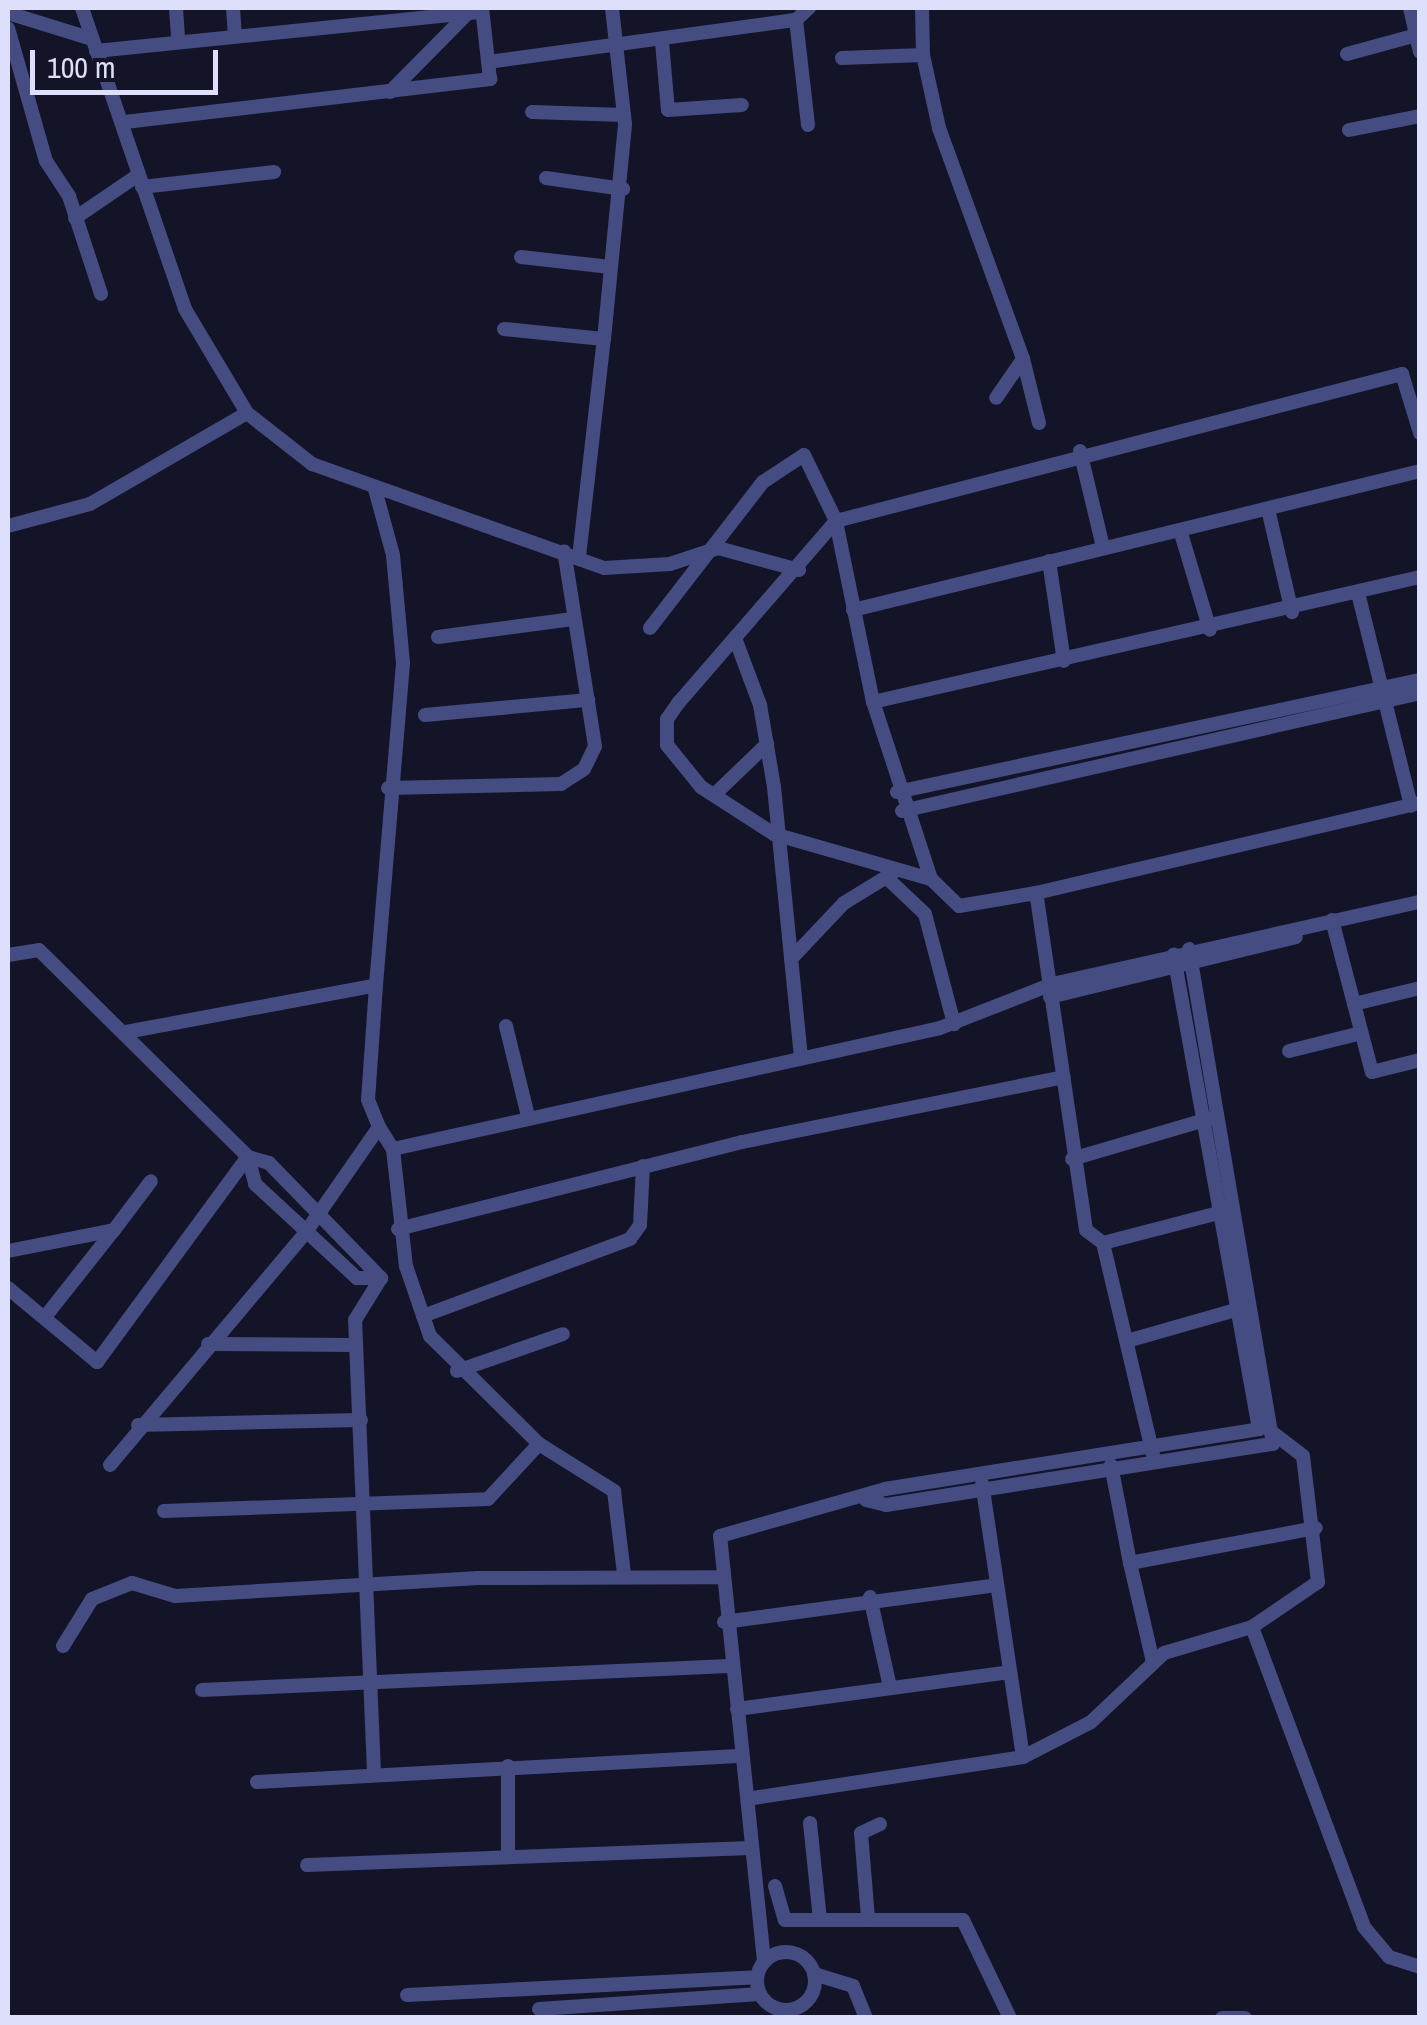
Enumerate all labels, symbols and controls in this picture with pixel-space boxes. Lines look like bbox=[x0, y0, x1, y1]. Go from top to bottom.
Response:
scale bar bbox=[35, 30, 222, 92]
text: 100 m bbox=[47, 47, 115, 87]

